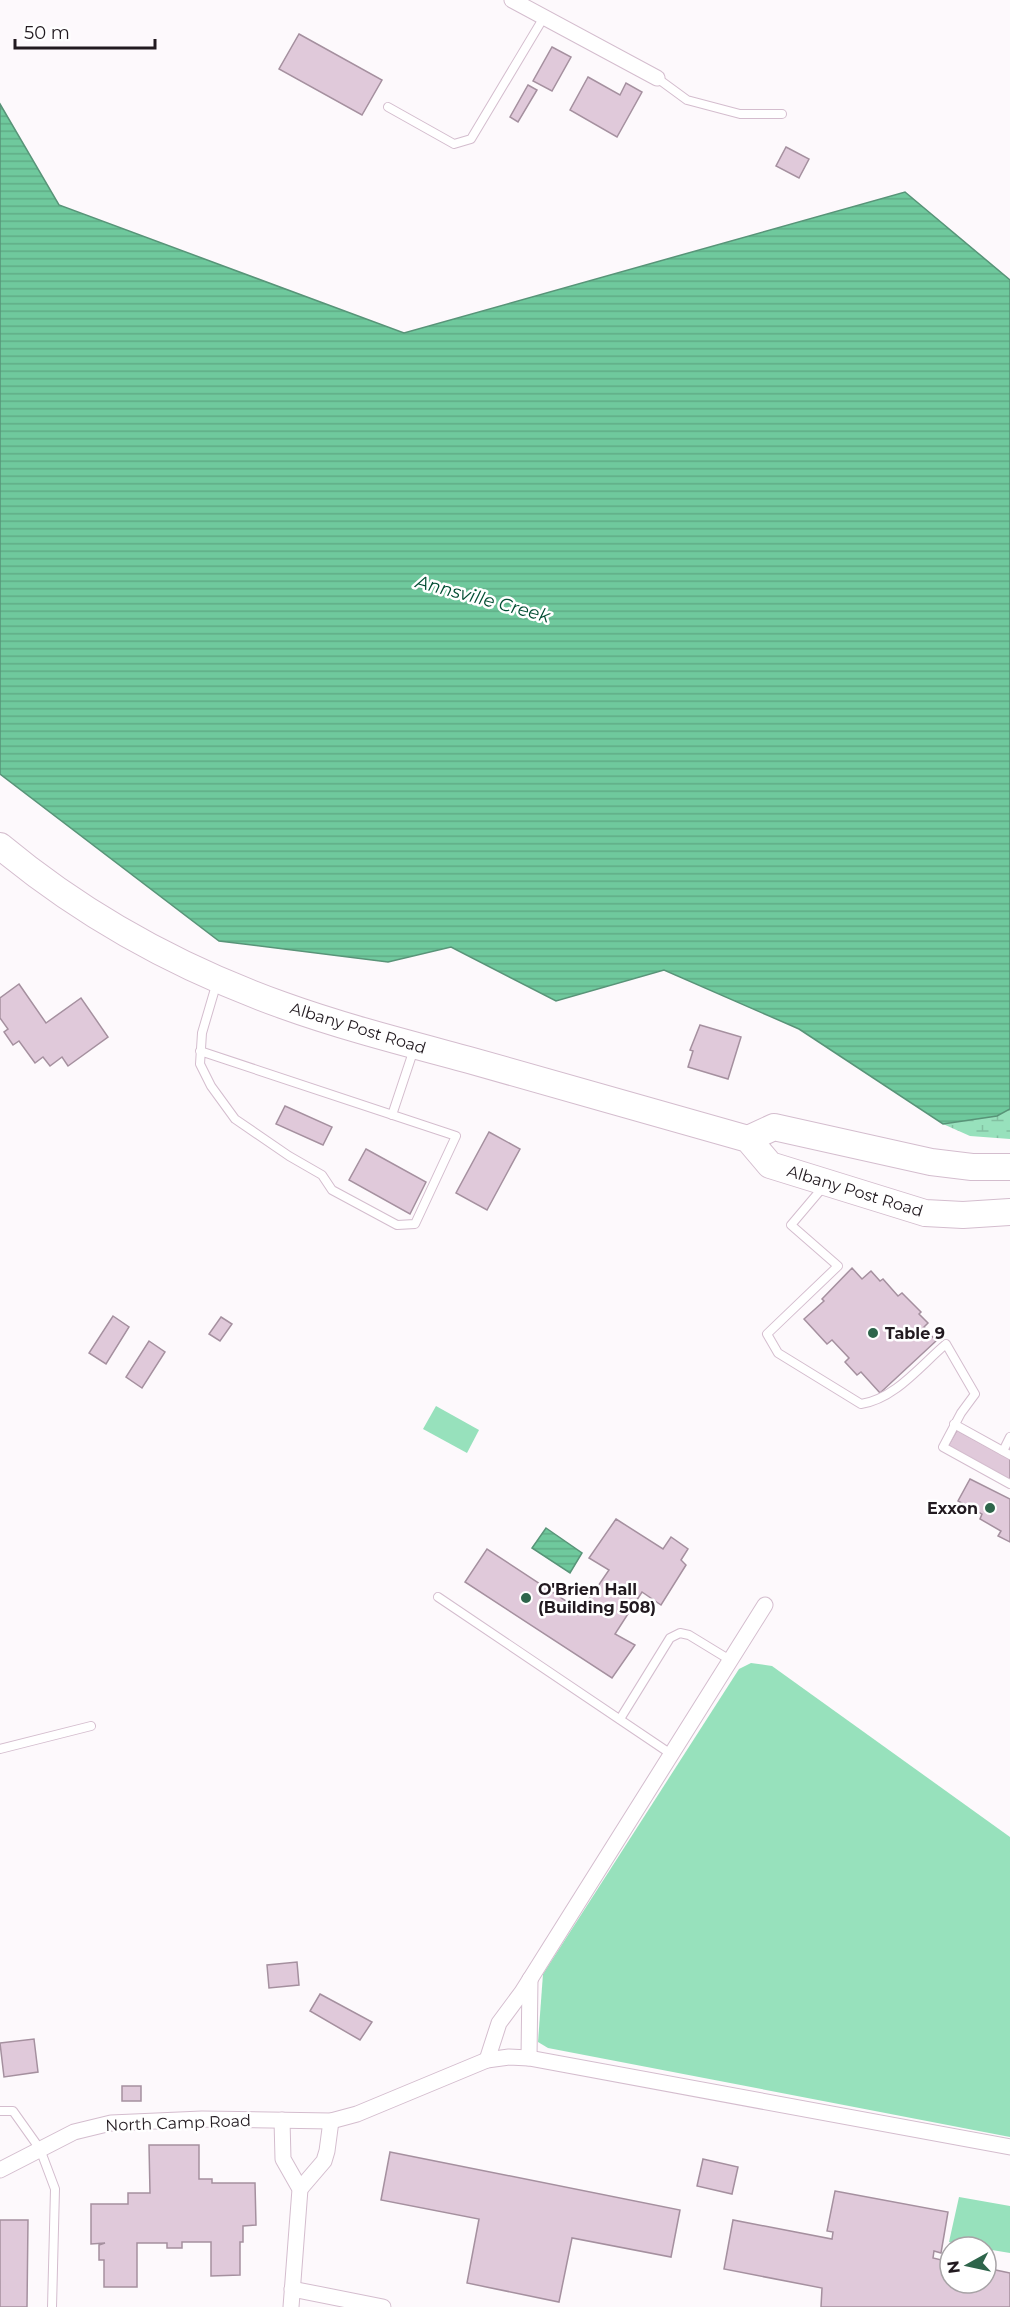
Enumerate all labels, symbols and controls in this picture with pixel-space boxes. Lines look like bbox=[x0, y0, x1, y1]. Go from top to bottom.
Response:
scale bar bbox=[15, 12, 154, 50]
text: 50 m bbox=[24, 22, 70, 44]
water label: Annsville Creek bbox=[412, 570, 554, 628]
street label: Albany Post Road bbox=[288, 998, 428, 1058]
street label: Albany Post Road bbox=[785, 1161, 925, 1221]
place label: Table 9 bbox=[885, 1324, 945, 1343]
marker: Table 9 bbox=[866, 1326, 880, 1340]
place label: Exxon bbox=[927, 1499, 978, 1518]
marker: Exxon bbox=[983, 1501, 997, 1515]
place label: O'Brien Hall (Building 508) bbox=[538, 1580, 656, 1617]
marker: O'Brien Hall (Building 508) bbox=[519, 1591, 533, 1605]
street label: North Camp Road bbox=[105, 2111, 251, 2135]
north arrow bbox=[938, 2235, 998, 2295]
text: N bbox=[943, 2259, 964, 2275]

